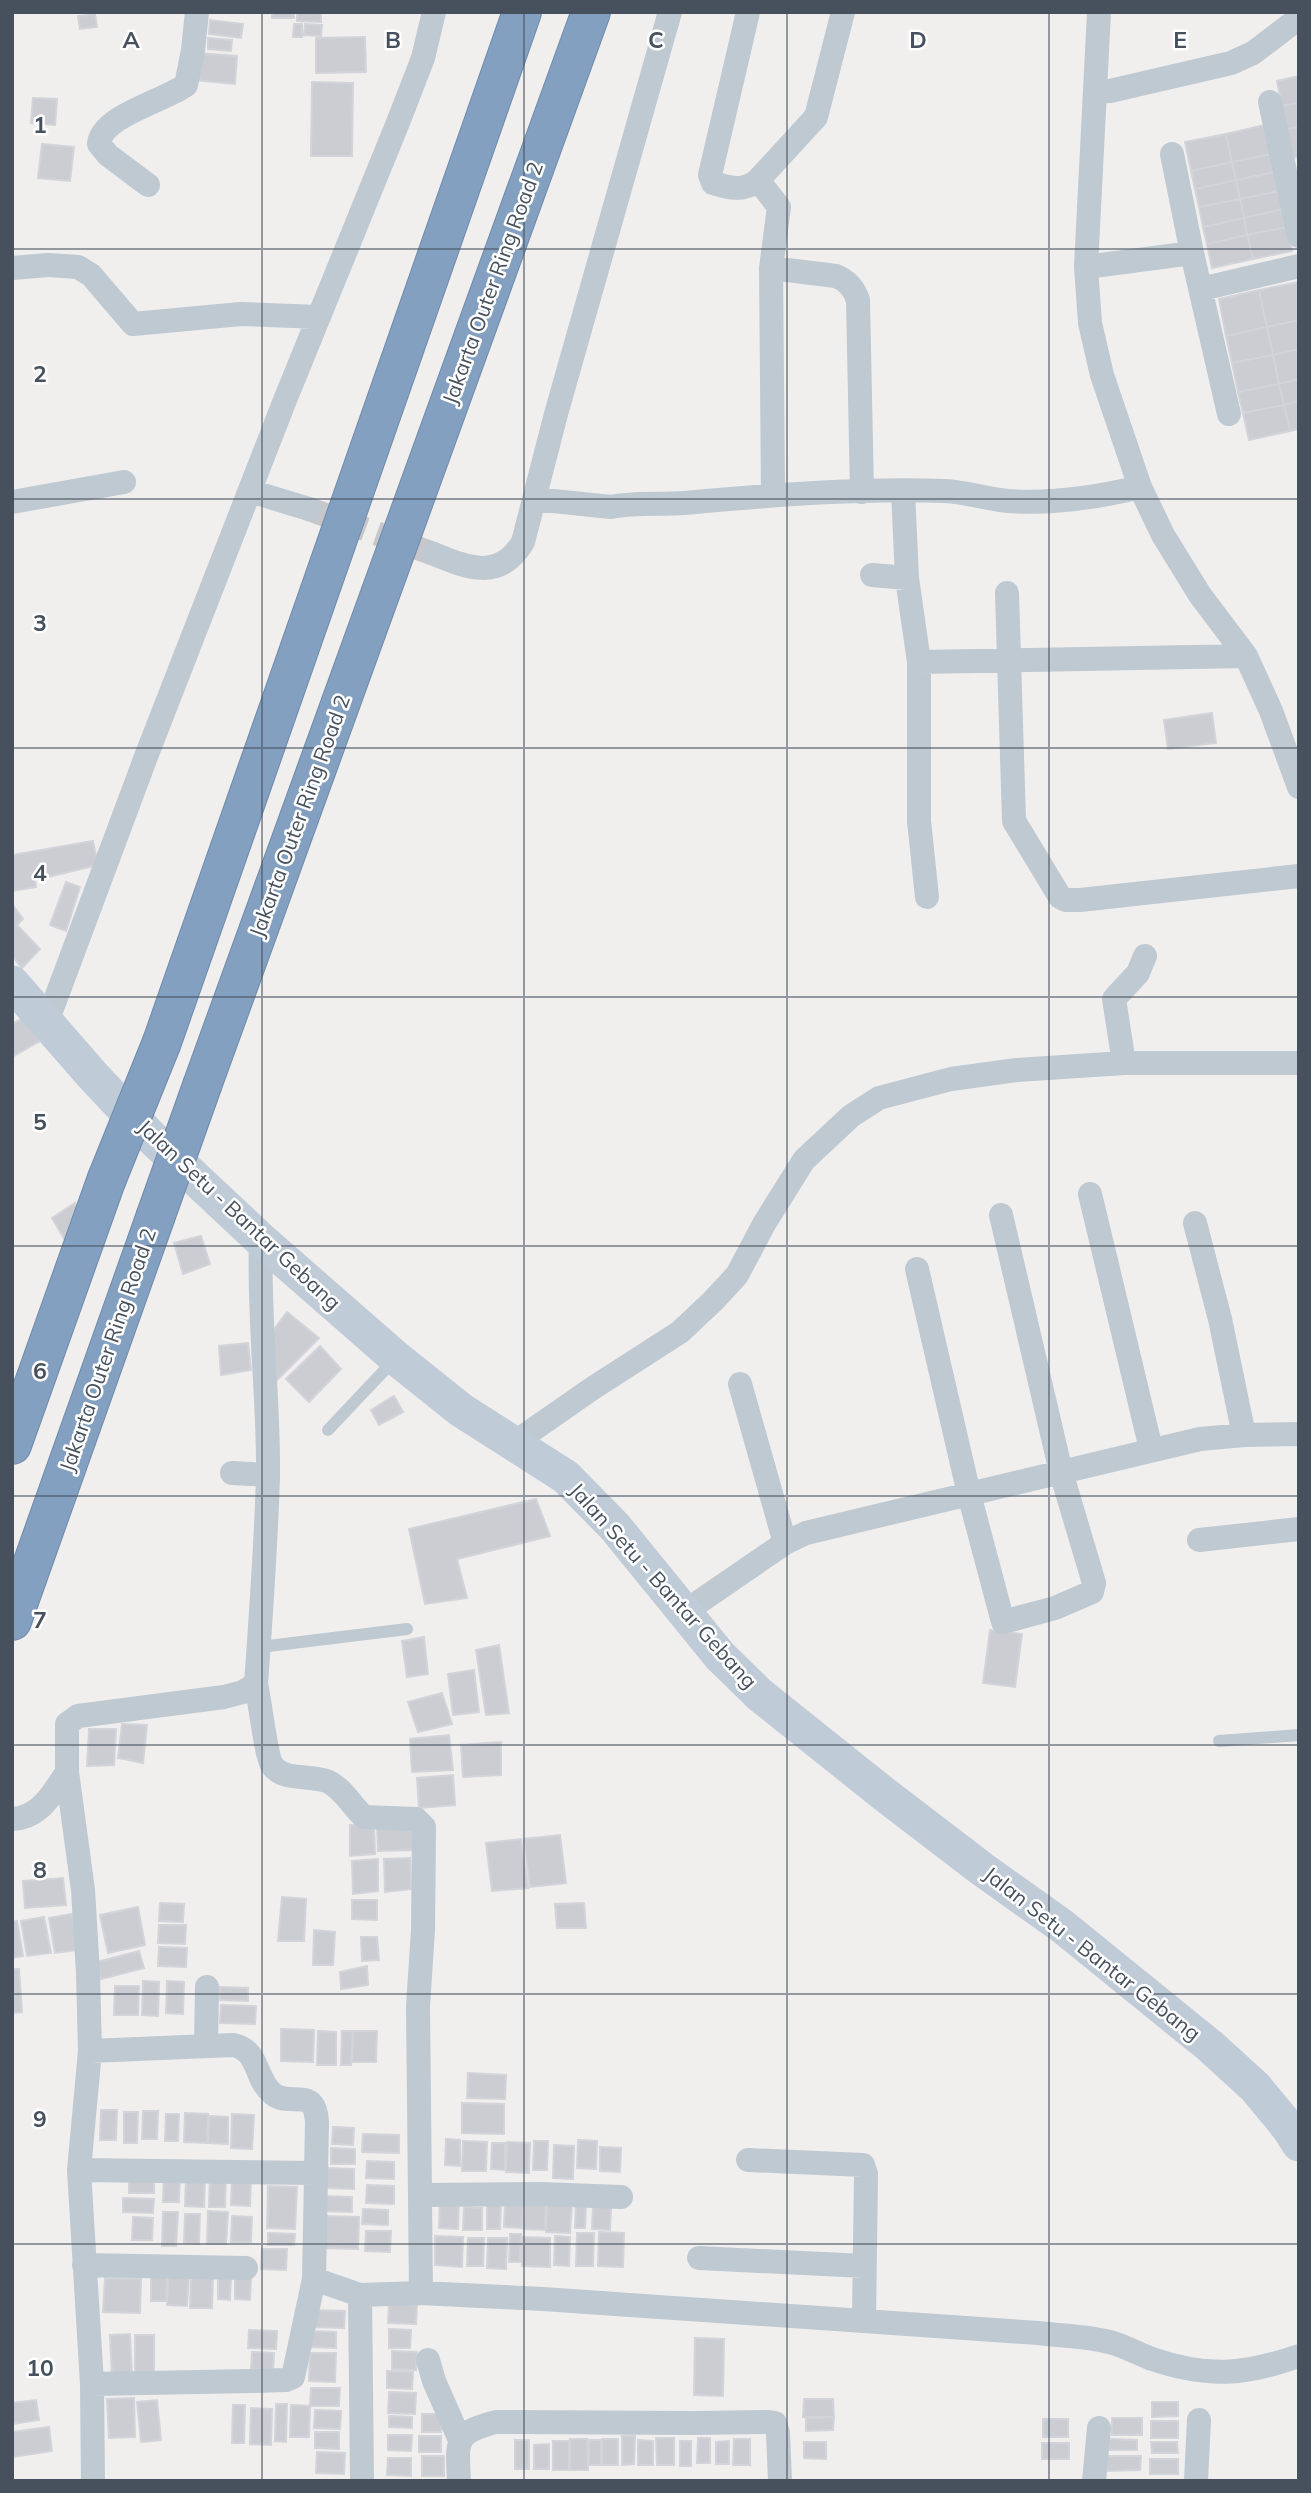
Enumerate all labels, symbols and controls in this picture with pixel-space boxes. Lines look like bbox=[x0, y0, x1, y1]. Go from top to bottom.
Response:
text: A bbox=[122, 25, 140, 54]
text: B bbox=[385, 25, 401, 54]
text: C bbox=[648, 25, 664, 54]
text: D bbox=[909, 25, 927, 54]
text: E bbox=[1173, 25, 1187, 54]
text: 1 bbox=[33, 110, 47, 139]
street label: Jakarta Outer Ring Road 2 bbox=[436, 158, 548, 407]
text: 2 bbox=[33, 359, 47, 388]
text: 3 bbox=[33, 608, 47, 637]
street label: Jakarta Outer Ring Road 2 bbox=[243, 691, 355, 940]
text: 4 bbox=[33, 858, 47, 887]
text: 5 bbox=[33, 1107, 47, 1136]
street label: Jalan Setu - Bantar Gebang bbox=[133, 1113, 347, 1315]
street label: Jakarta Outer Ring Road 2 bbox=[53, 1224, 161, 1475]
text: 6 bbox=[33, 1356, 47, 1385]
street label: Jalan Setu - Bantar Gebang bbox=[564, 1477, 763, 1694]
text: 7 bbox=[33, 1605, 47, 1634]
text: 8 bbox=[33, 1855, 47, 1884]
street label: Jalan Setu - Bantar Gebang bbox=[979, 1860, 1206, 2046]
text: 9 bbox=[33, 2104, 47, 2133]
text: 10 bbox=[26, 2353, 54, 2382]

